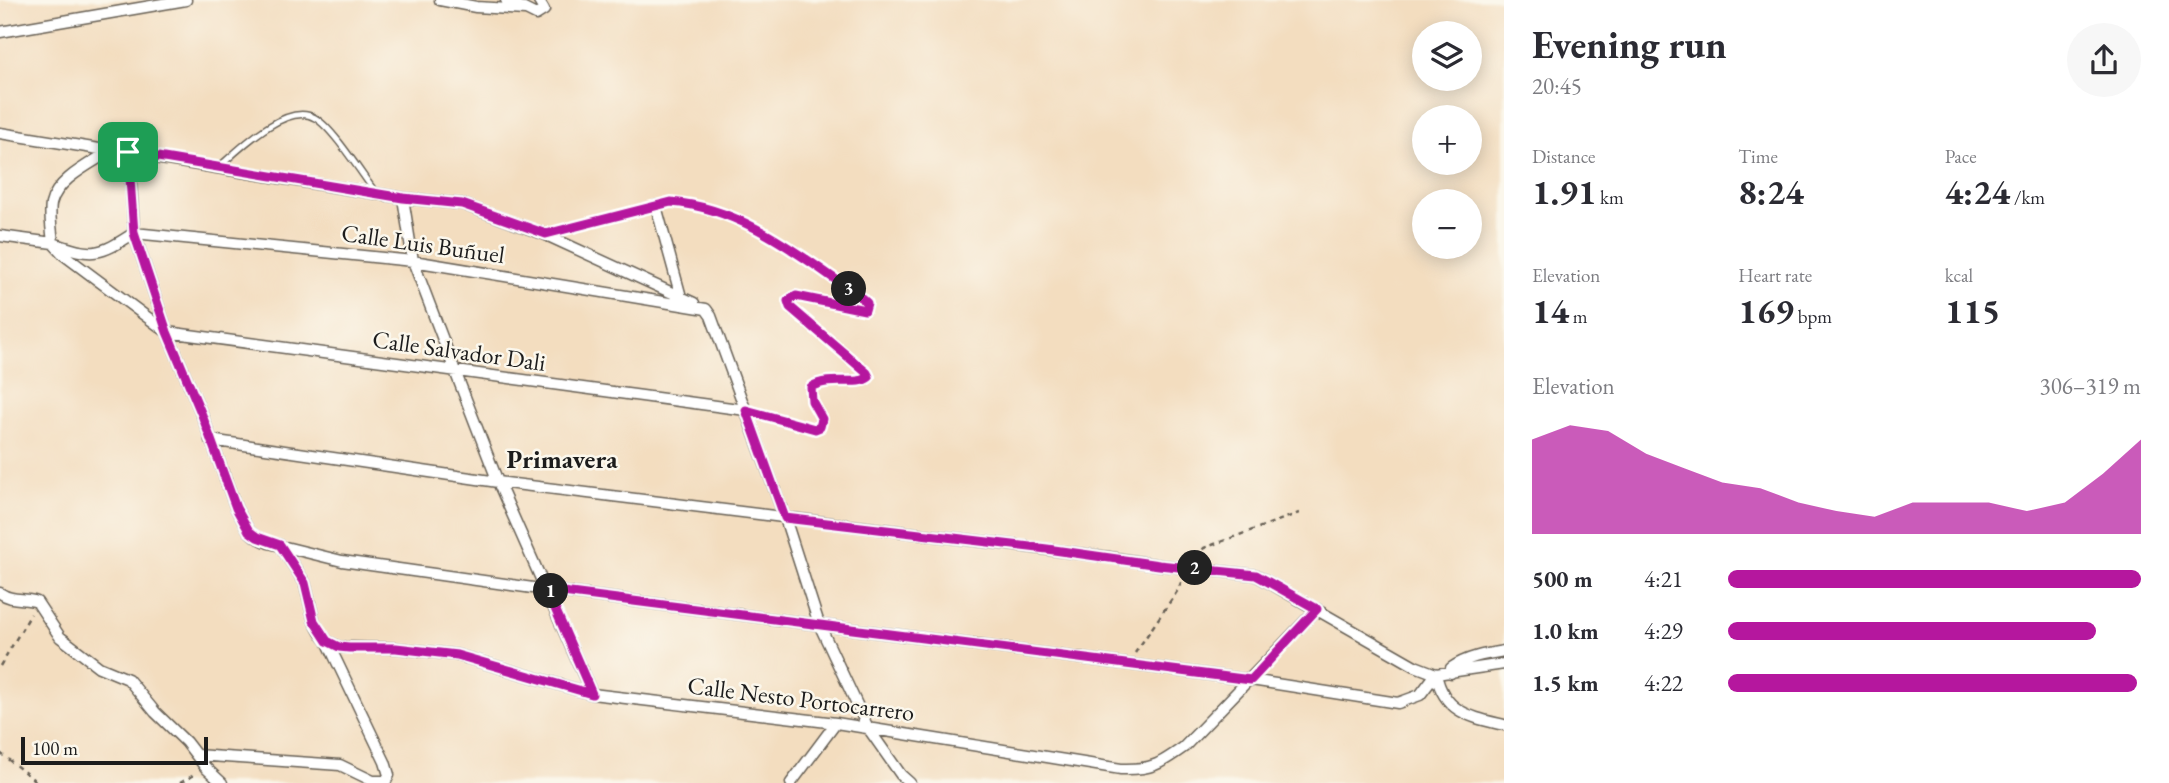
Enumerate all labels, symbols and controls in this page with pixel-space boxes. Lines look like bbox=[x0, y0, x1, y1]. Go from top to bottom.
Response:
text: Evening run bbox=[1532, 20, 1727, 69]
map controls bbox=[1412, 21, 1482, 259]
button: layers bbox=[1412, 21, 1482, 91]
button: share bbox=[2067, 23, 2141, 97]
text: 20:45 bbox=[1532, 71, 1582, 101]
button: + bbox=[1412, 105, 1482, 175]
pin bbox=[98, 122, 158, 182]
icon: arrive bbox=[109, 133, 147, 171]
text: Distance bbox=[1532, 144, 1595, 169]
text: Time bbox=[1738, 144, 1778, 169]
text: Pace bbox=[1945, 144, 1977, 169]
text: 1.91 bbox=[1532, 169, 1596, 214]
text: 8:24 bbox=[1738, 169, 1804, 214]
text: 4:24 bbox=[1945, 169, 2010, 214]
text: km bbox=[1596, 185, 1624, 210]
text: /km bbox=[2010, 185, 2045, 210]
button: − bbox=[1412, 189, 1482, 259]
street label: Calle Luis Buñuel bbox=[339, 217, 507, 270]
text: Elevation bbox=[1532, 263, 1600, 288]
text: Heart rate bbox=[1738, 263, 1812, 288]
text: kcal bbox=[1945, 263, 1973, 288]
pin: 3 bbox=[832, 272, 866, 306]
text: 3 bbox=[843, 276, 854, 301]
text: 14 bbox=[1532, 288, 1569, 333]
text: 169 bbox=[1738, 288, 1794, 333]
text: 115 bbox=[1945, 288, 2000, 333]
text: m bbox=[1569, 304, 1588, 329]
text: bpm bbox=[1794, 304, 1832, 329]
street label: Calle Salvador Dali bbox=[370, 323, 548, 378]
text: Elevation bbox=[1532, 371, 1615, 401]
text: 306–319 m bbox=[2040, 371, 2141, 401]
district label: Primavera bbox=[506, 442, 618, 476]
pin: 2 bbox=[1178, 550, 1212, 586]
text: 2 bbox=[1189, 555, 1200, 580]
text: 500 m bbox=[1532, 564, 1593, 594]
text: 4:21 bbox=[1644, 564, 1683, 594]
pin: 1 bbox=[534, 574, 568, 608]
text: 1 bbox=[545, 578, 556, 603]
text: 1.0 km bbox=[1532, 616, 1599, 646]
text: 4:29 bbox=[1644, 616, 1683, 646]
text: 1.5 km bbox=[1532, 668, 1599, 698]
text: 4:22 bbox=[1644, 668, 1683, 698]
street label: Calle Nesto Portocarrero bbox=[686, 669, 916, 728]
scale bar bbox=[21, 734, 208, 766]
text: 100 m bbox=[32, 736, 78, 761]

